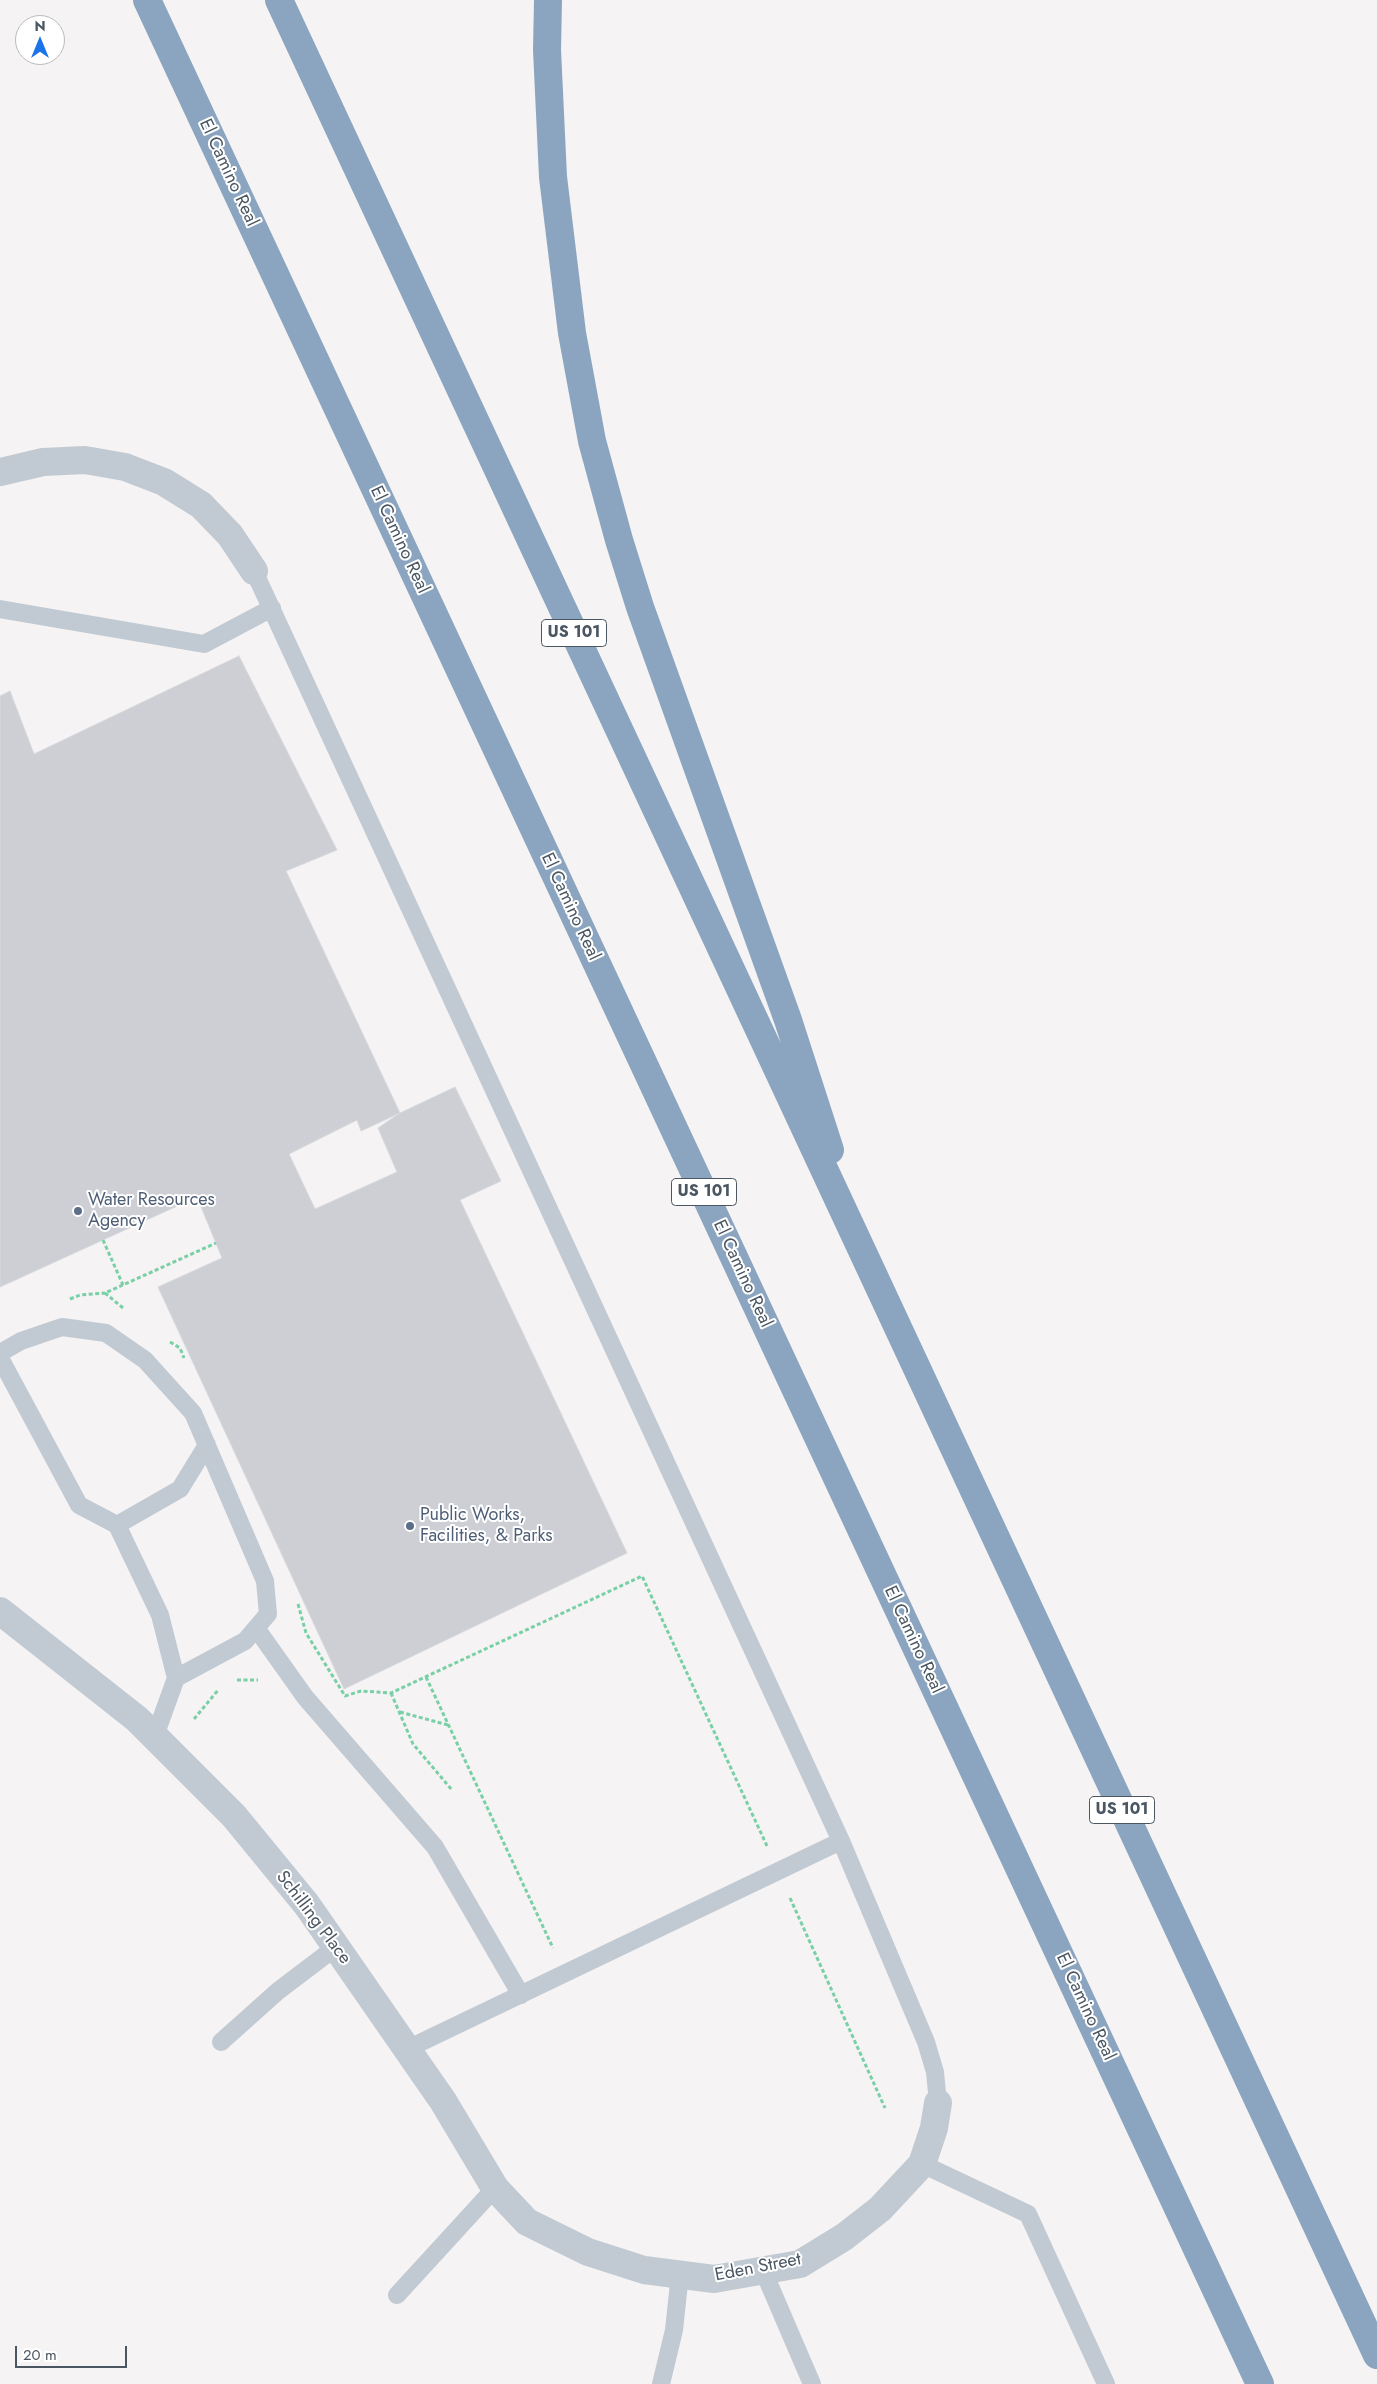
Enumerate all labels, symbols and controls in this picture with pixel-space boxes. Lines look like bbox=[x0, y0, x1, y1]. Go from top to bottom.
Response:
north arrow bbox=[15, 15, 65, 65]
text: N bbox=[34, 16, 46, 36]
street label: El Camino Real bbox=[194, 116, 262, 230]
street label: El Camino Real bbox=[365, 483, 433, 597]
road number: US 101 bbox=[542, 620, 606, 646]
street label: El Camino Real bbox=[536, 850, 604, 964]
road number: US 101 bbox=[672, 1178, 736, 1206]
place label: Water Resources Agency bbox=[88, 1190, 215, 1232]
marker: Water Resources Agency bbox=[72, 1205, 84, 1217]
street label: El Camino Real bbox=[708, 1217, 776, 1331]
place label: Public Works, Facilities, & Parks bbox=[420, 1505, 553, 1548]
marker: Public Works, Facilities, & Parks bbox=[404, 1520, 416, 1532]
street label: El Camino Real bbox=[879, 1583, 947, 1697]
road number: US 101 bbox=[1090, 1796, 1154, 1824]
street label: Schilling Place bbox=[271, 1867, 355, 1969]
street label: El Camino Real bbox=[1051, 1950, 1119, 2064]
street label: Eden Street bbox=[713, 2249, 803, 2287]
scale bar bbox=[18, 2336, 130, 2368]
text: 20 m bbox=[23, 2344, 57, 2366]

